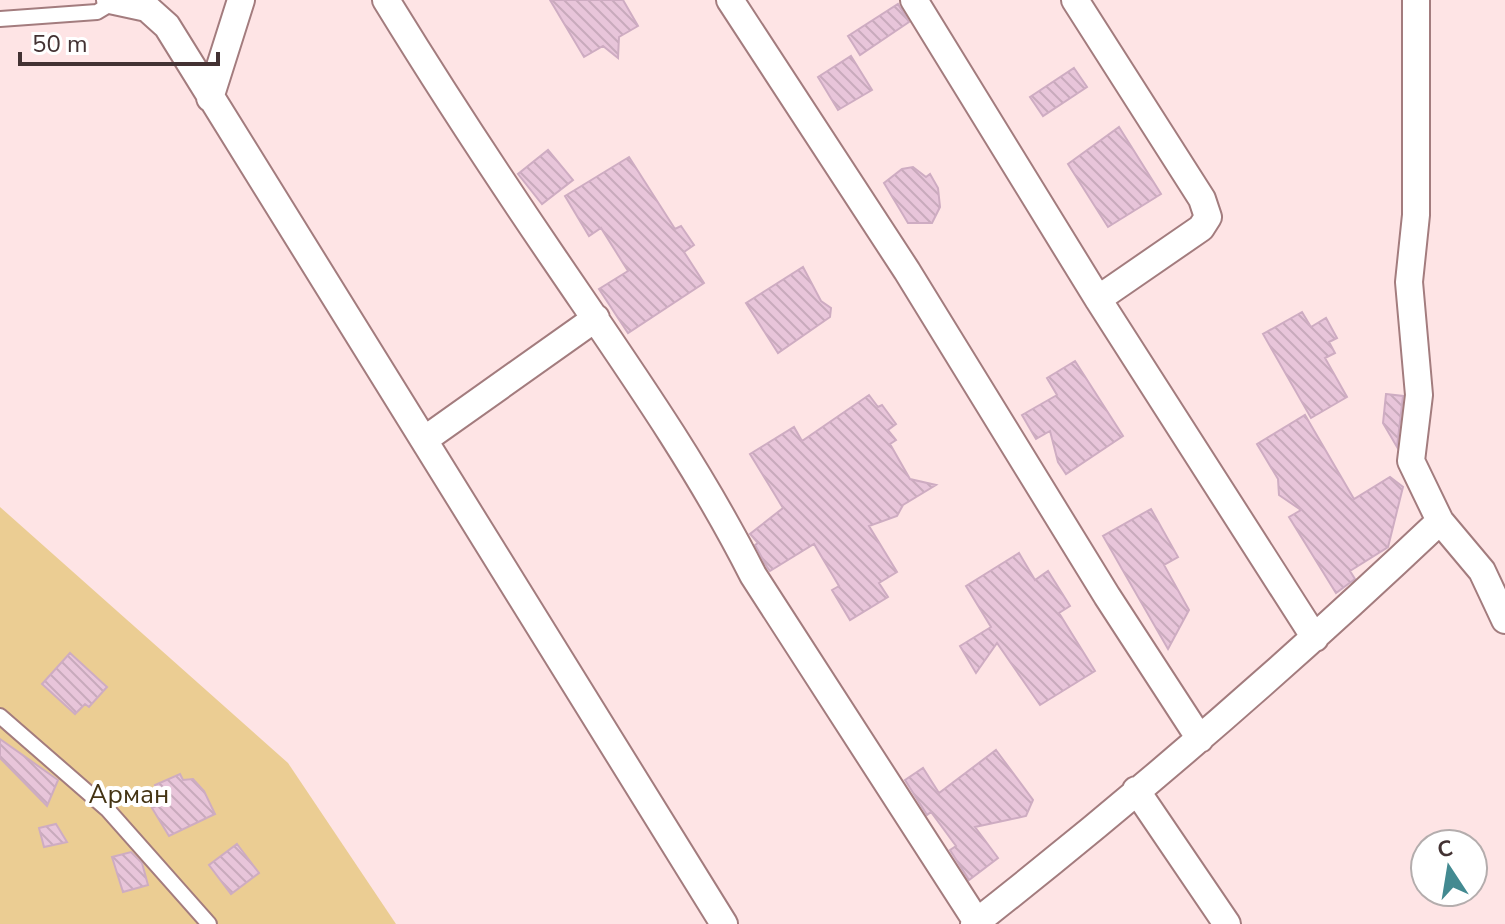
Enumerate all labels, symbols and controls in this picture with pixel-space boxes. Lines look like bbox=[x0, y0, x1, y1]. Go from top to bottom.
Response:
scale bar bbox=[20, 16, 218, 66]
text: 50 m bbox=[32, 28, 88, 60]
park label: Арман bbox=[89, 777, 169, 812]
north arrow bbox=[1409, 828, 1489, 908]
text: С bbox=[1435, 833, 1456, 866]

